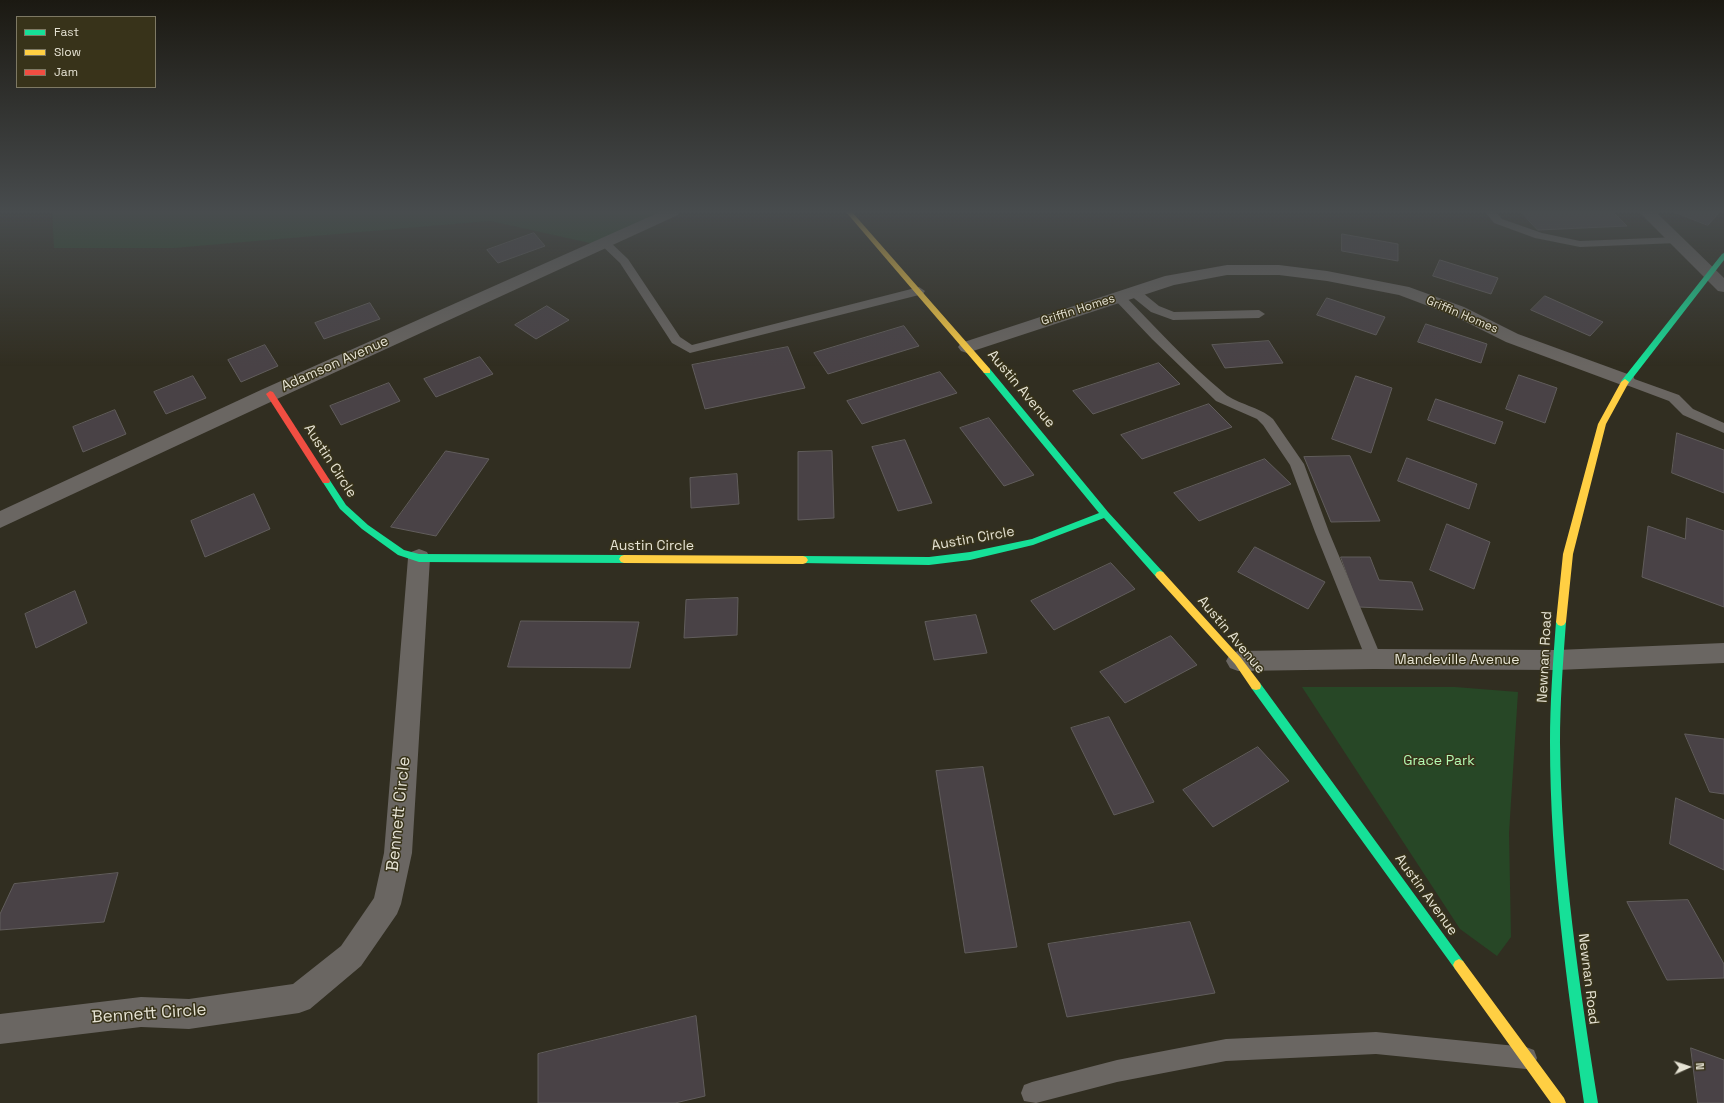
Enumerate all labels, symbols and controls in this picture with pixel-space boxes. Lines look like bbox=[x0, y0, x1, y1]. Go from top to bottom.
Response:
legend bbox=[16, 16, 156, 88]
text: Fast bbox=[54, 24, 79, 40]
text: Slow bbox=[54, 44, 81, 60]
text: Jam bbox=[54, 64, 78, 80]
street label: Griffin Homes bbox=[1039, 291, 1117, 329]
street label: Griffin Homes bbox=[1424, 293, 1500, 337]
street label: Adamson Avenue bbox=[279, 333, 391, 395]
street label: Austin Avenue bbox=[984, 347, 1058, 431]
street label: Austin Circle bbox=[300, 421, 360, 501]
street label: Austin Circle bbox=[930, 523, 1016, 555]
street label: Austin Circle bbox=[610, 538, 694, 554]
street label: Austin Avenue bbox=[1194, 593, 1268, 677]
street label: Newnan Road bbox=[1534, 611, 1556, 703]
street label: Mandeville Avenue bbox=[1395, 652, 1519, 668]
park label: Grace Park bbox=[1403, 753, 1475, 769]
street label: Bennett Circle bbox=[383, 756, 415, 872]
street label: Austin Avenue bbox=[1391, 851, 1461, 939]
street label: Newnan Road bbox=[1574, 932, 1602, 1026]
street label: Bennett Circle bbox=[91, 1000, 207, 1028]
north arrow bbox=[1668, 1047, 1708, 1087]
text: N bbox=[1693, 1062, 1707, 1070]

